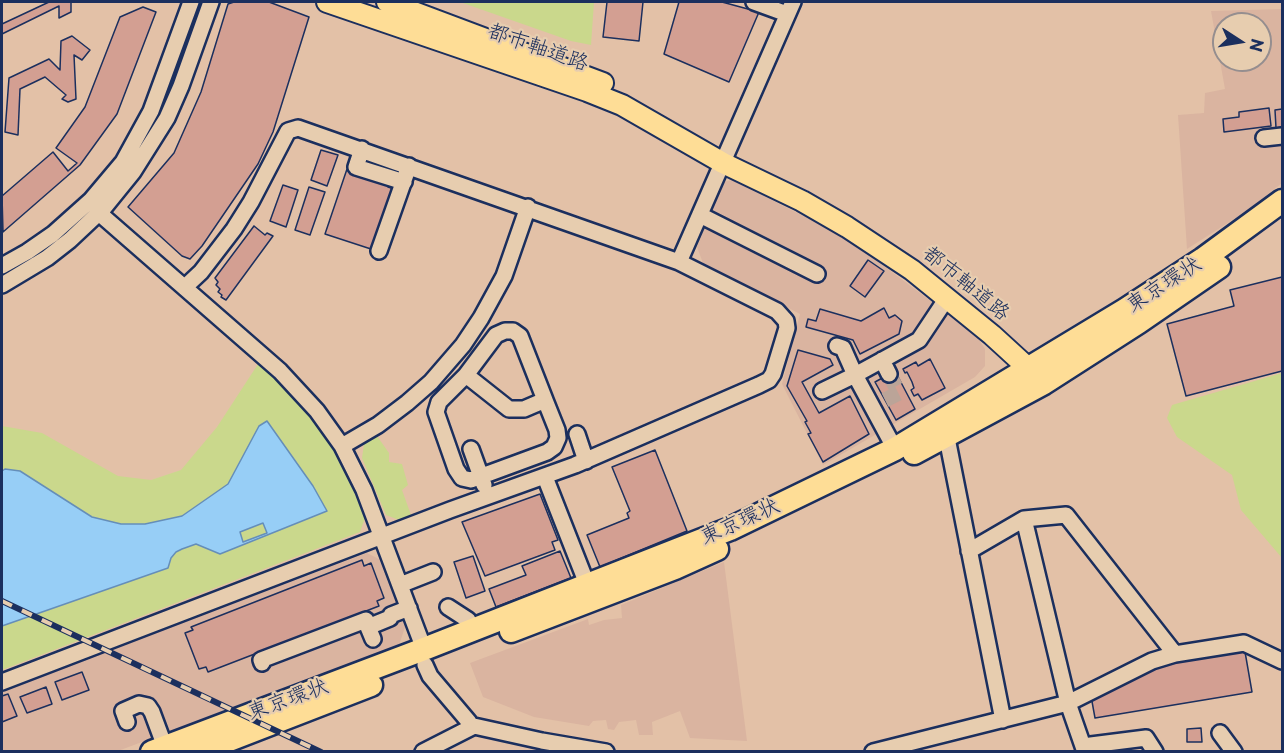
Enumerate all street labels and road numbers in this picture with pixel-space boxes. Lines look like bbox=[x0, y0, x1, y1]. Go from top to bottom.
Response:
street label: 都市軸道路 bbox=[484, 19, 592, 77]
street label: 都市軸道路 bbox=[917, 241, 1015, 327]
street label: 東京環状 bbox=[1122, 252, 1206, 318]
street label: 東京環状 bbox=[697, 493, 783, 551]
street label: 東京環状 bbox=[244, 674, 332, 726]

